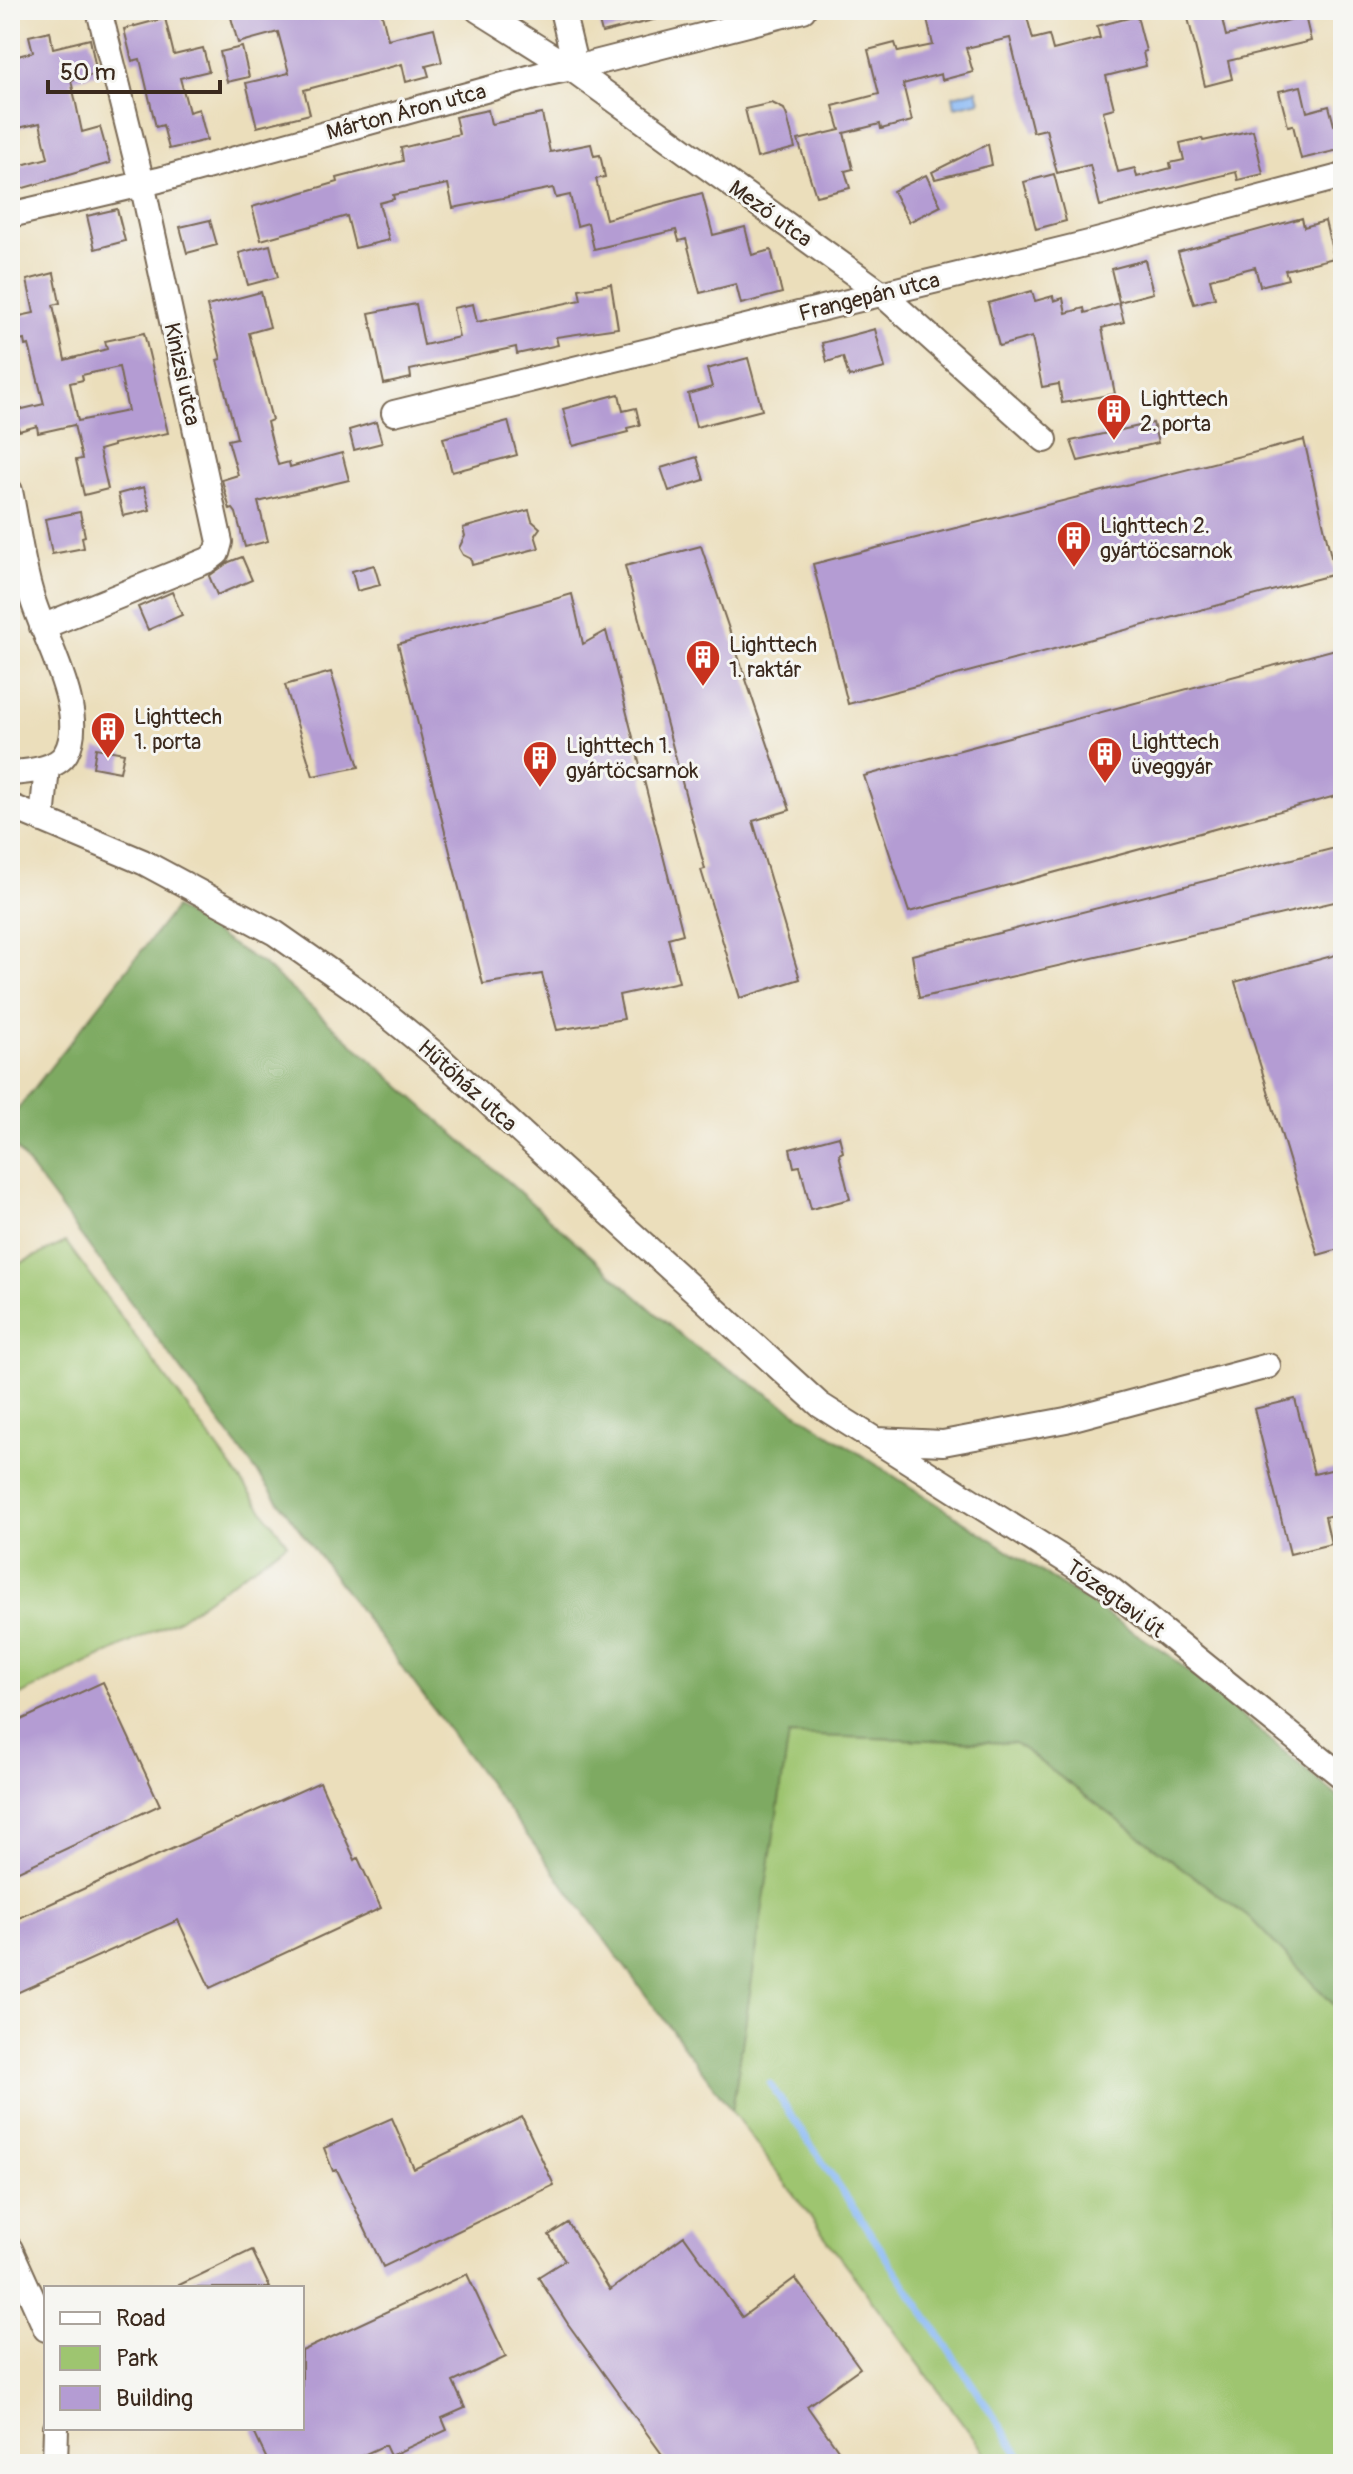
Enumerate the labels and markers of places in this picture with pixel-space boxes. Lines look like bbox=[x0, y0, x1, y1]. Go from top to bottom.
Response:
place label: Lighttech 2. porta bbox=[1140, 385, 1228, 438]
building icon: Lighttech 2. porta bbox=[1095, 392, 1133, 442]
place label: Lighttech 2. gyártöcsarnok bbox=[1100, 512, 1232, 565]
building icon: Lighttech 2. gyártöcsarnok bbox=[1055, 519, 1093, 569]
place label: Lighttech 1. raktár bbox=[729, 631, 817, 684]
building icon: Lighttech 1. raktár bbox=[684, 638, 722, 688]
place label: Lighttech 1. porta bbox=[134, 703, 222, 756]
building icon: Lighttech 1. porta bbox=[89, 710, 127, 760]
place label: Lighttech üveggyár bbox=[1131, 728, 1219, 781]
place label: Lighttech 1. gyártöcsarnok bbox=[566, 732, 698, 785]
building icon: Lighttech üveggyár bbox=[1086, 735, 1124, 785]
building icon: Lighttech 1. gyártöcsarnok bbox=[521, 739, 559, 789]

